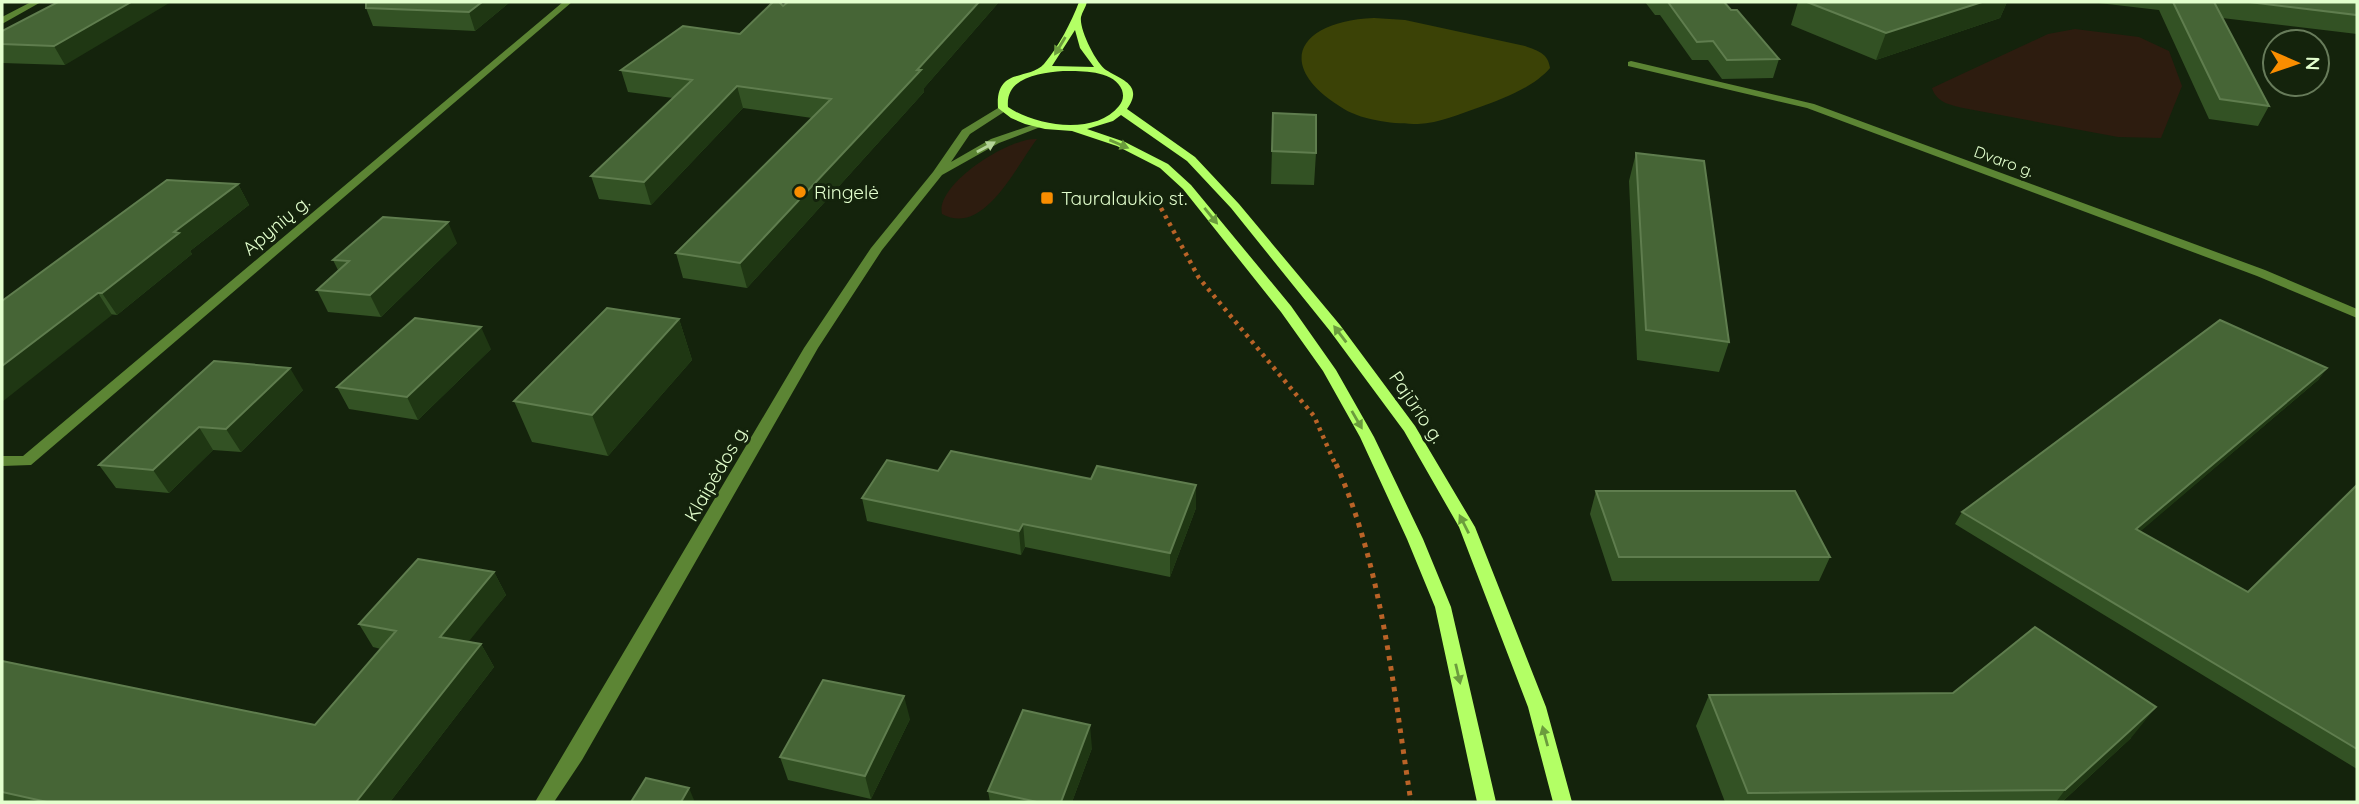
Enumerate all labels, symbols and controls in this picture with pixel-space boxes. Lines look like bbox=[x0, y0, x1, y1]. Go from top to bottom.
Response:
north arrow bbox=[2261, 28, 2331, 98]
one-way arrow bbox=[1054, 36, 1067, 55]
text: N bbox=[2301, 56, 2325, 71]
one-way arrow bbox=[1109, 139, 1130, 150]
one-way arrow bbox=[976, 141, 995, 153]
street label: Dvaro g. bbox=[1971, 141, 2037, 181]
place label: Ringelė bbox=[814, 180, 879, 204]
marker: Ringelė bbox=[792, 184, 808, 200]
place label: Tauralaukio st. bbox=[1061, 186, 1188, 210]
street label: Apynių g. bbox=[237, 190, 315, 260]
marker: Tauralaukio st. bbox=[1039, 190, 1055, 206]
one-way arrow bbox=[1203, 207, 1218, 224]
one-way arrow bbox=[1332, 326, 1347, 344]
street label: Pajūrio g. bbox=[1384, 366, 1450, 448]
one-way arrow bbox=[1351, 411, 1363, 430]
street label: Klaipėdos g. bbox=[679, 420, 753, 526]
one-way arrow bbox=[1459, 514, 1470, 534]
one-way arrow bbox=[1453, 663, 1464, 685]
one-way arrow bbox=[1539, 725, 1550, 747]

